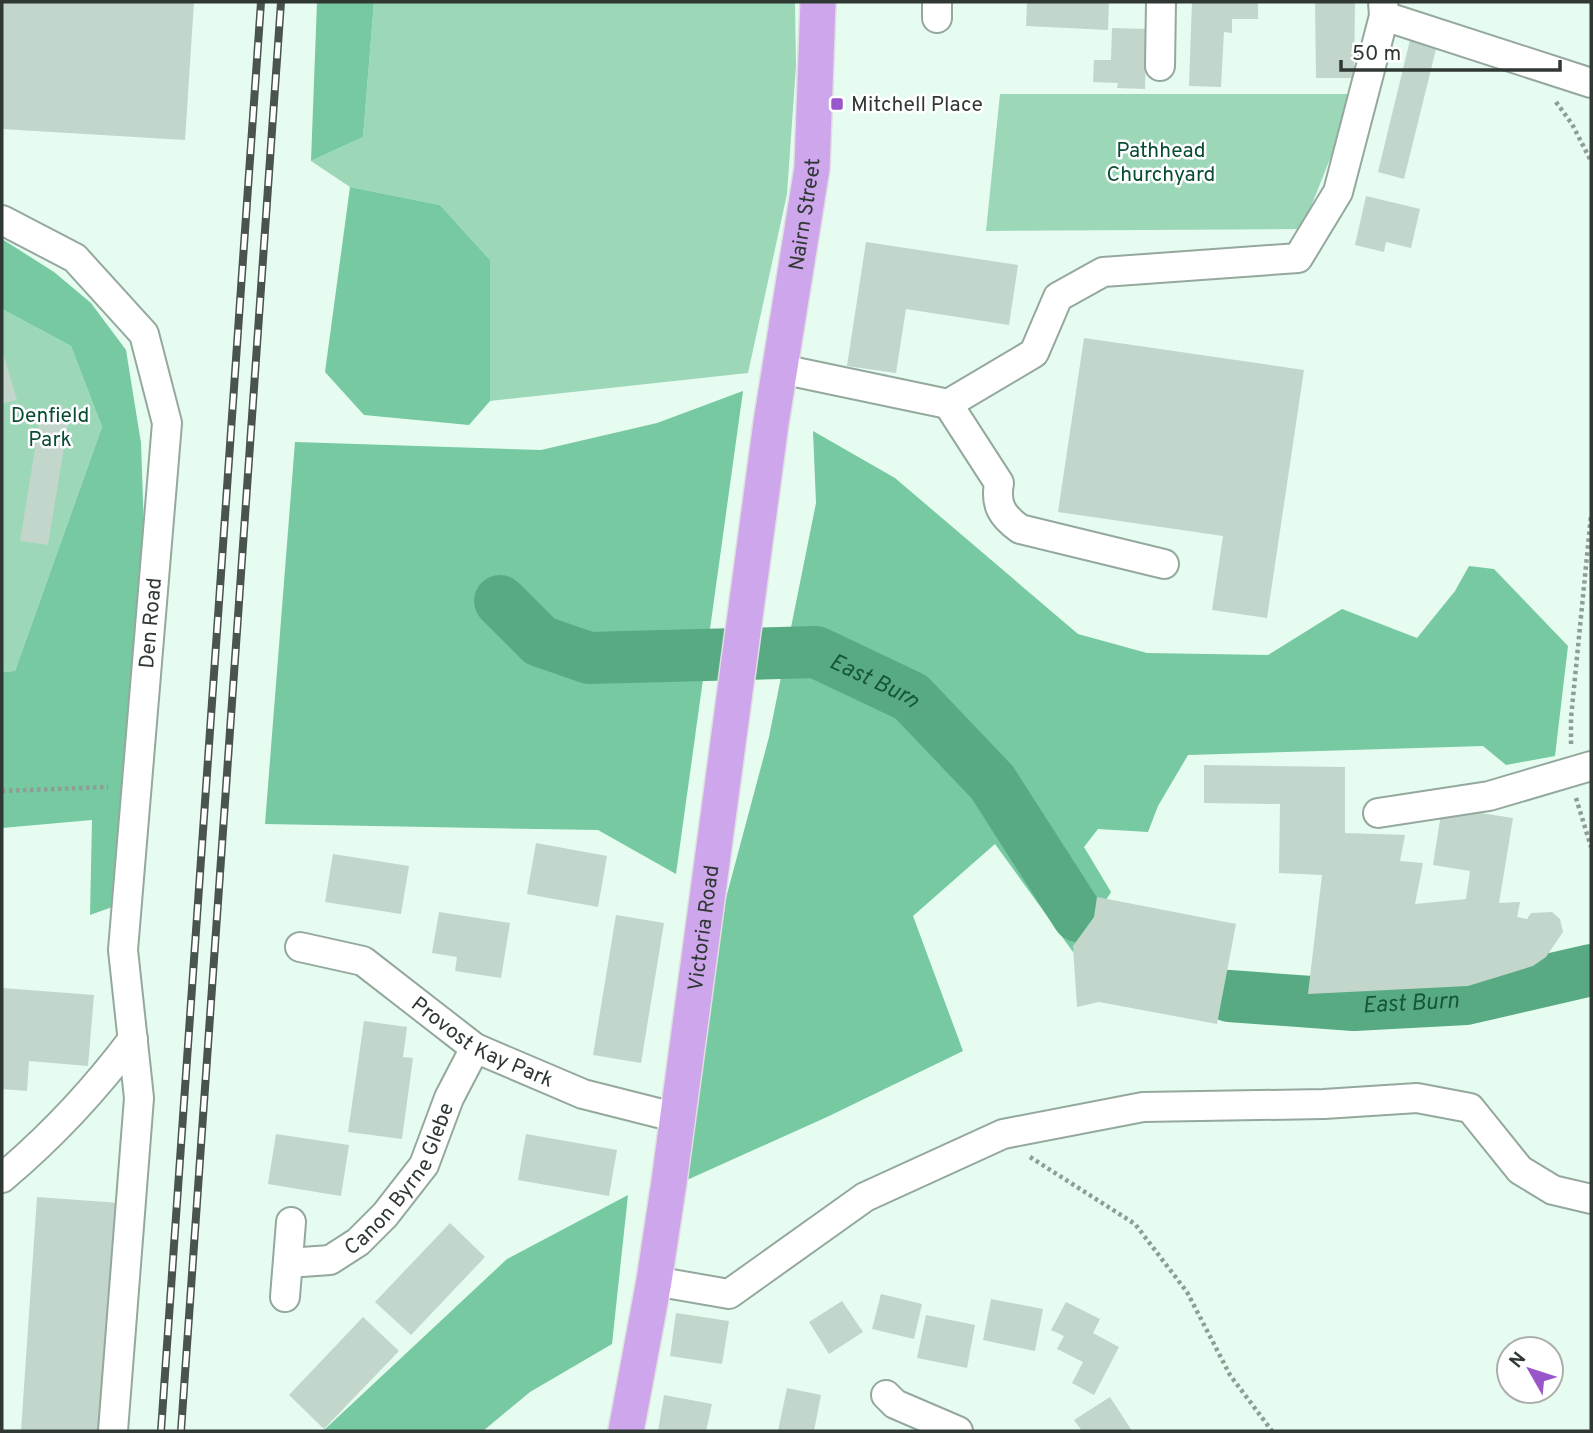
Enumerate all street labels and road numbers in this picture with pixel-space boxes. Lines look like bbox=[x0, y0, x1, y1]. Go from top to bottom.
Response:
street label: Nairn Street bbox=[784, 158, 827, 273]
street label: Den Road bbox=[134, 577, 169, 670]
street label: Victoria Road bbox=[683, 864, 726, 993]
street label: Provost Kay Park bbox=[405, 991, 557, 1095]
street label: Canon Byrne Glebe bbox=[340, 1099, 461, 1262]

